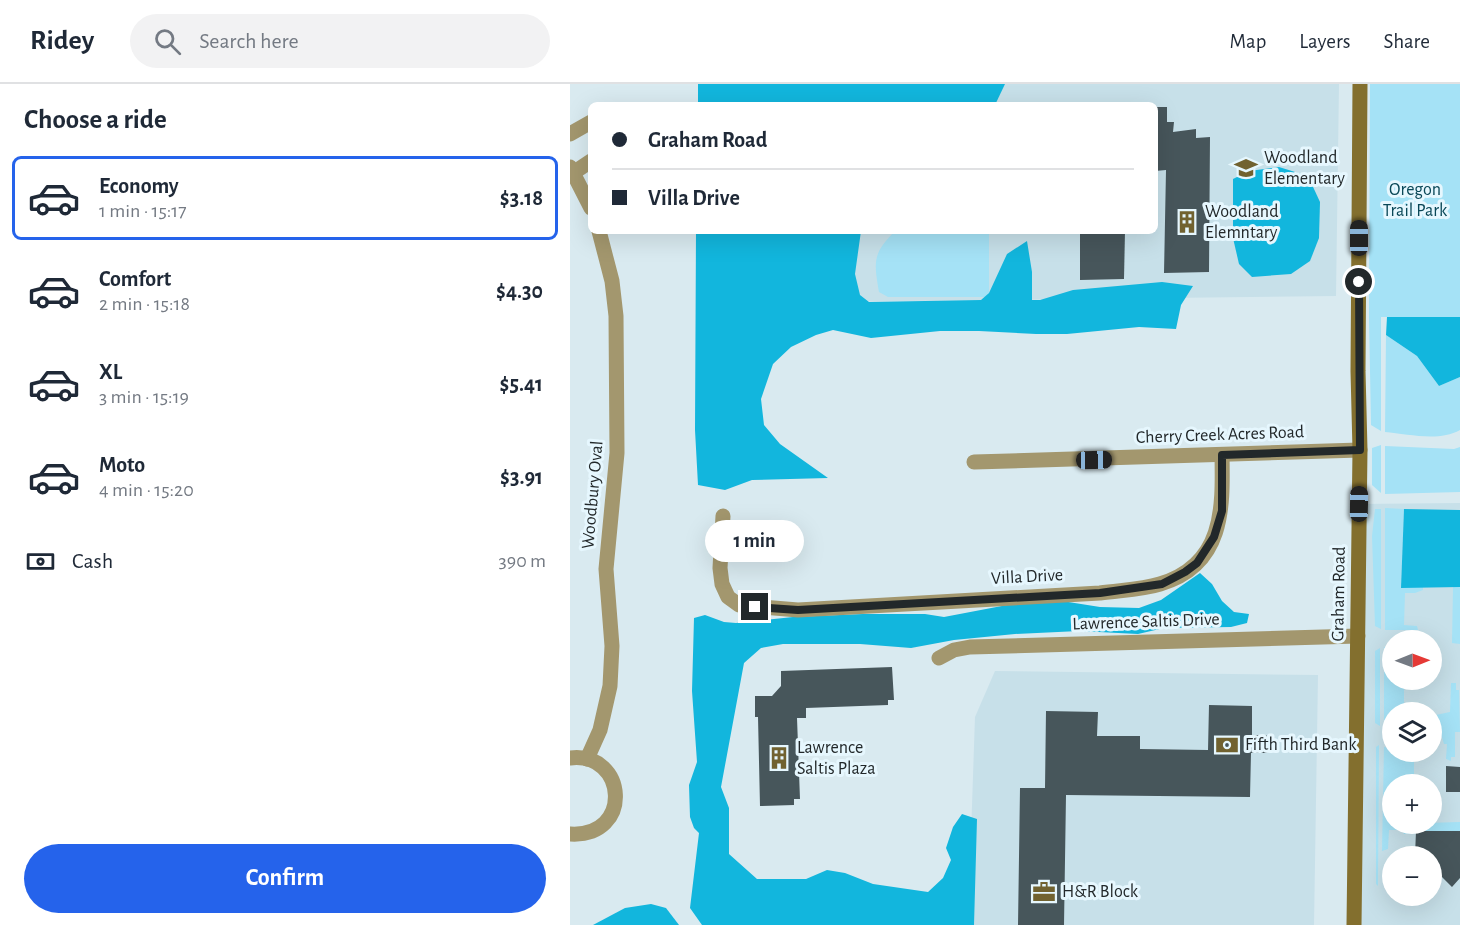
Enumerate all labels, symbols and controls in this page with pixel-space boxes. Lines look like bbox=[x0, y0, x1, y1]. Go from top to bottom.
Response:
search box bbox=[130, 14, 550, 68]
icon: search bbox=[151, 25, 184, 58]
text: Ridey bbox=[30, 27, 94, 55]
text: Search here bbox=[199, 30, 299, 52]
text: Map bbox=[1230, 31, 1266, 52]
text: Layers bbox=[1299, 31, 1350, 52]
text: Share bbox=[1383, 31, 1430, 52]
text: Choose a ride bbox=[24, 106, 167, 133]
text: Graham Road bbox=[648, 129, 767, 151]
place label: Woodland Elementary bbox=[1264, 149, 1345, 188]
school or university icon: Woodland Elementary bbox=[1233, 155, 1259, 181]
icon: car bbox=[27, 171, 81, 225]
text: Economy bbox=[99, 175, 179, 197]
park label: Oregon Trail Park bbox=[1383, 181, 1448, 220]
text: $3.18 bbox=[500, 187, 543, 209]
text: Villa Drive bbox=[648, 187, 740, 209]
text: 1 min · 15:17 bbox=[99, 201, 187, 221]
place label: Woodland Elemntary bbox=[1205, 203, 1278, 242]
building icon: Woodland Elemntary bbox=[1174, 209, 1200, 235]
car bbox=[1350, 220, 1368, 256]
icon: car bbox=[27, 264, 81, 318]
text: Comfort bbox=[99, 268, 171, 290]
route start bbox=[1345, 268, 1372, 295]
text: $4.30 bbox=[496, 280, 543, 302]
text: 2 min · 15:18 bbox=[99, 294, 190, 314]
icon: car bbox=[27, 357, 81, 411]
text: XL bbox=[99, 361, 122, 383]
text: $5.41 bbox=[500, 373, 543, 395]
text: 3 min · 15:19 bbox=[99, 387, 189, 407]
street label: Cherry Creek Acres Road bbox=[1136, 423, 1304, 447]
street label: Woodbury Oval bbox=[579, 440, 607, 550]
icon: car bbox=[27, 450, 81, 504]
car bbox=[1076, 451, 1112, 469]
text: Moto bbox=[99, 454, 145, 476]
text: $3.91 bbox=[500, 466, 543, 488]
text: 4 min · 15:20 bbox=[99, 480, 194, 500]
car bbox=[1350, 486, 1368, 522]
callout: 1 min bbox=[706, 520, 804, 562]
text: 1 min bbox=[733, 531, 776, 551]
icon: cash bbox=[24, 545, 57, 578]
street label: Graham Road bbox=[1329, 546, 1349, 642]
text: Cash bbox=[72, 550, 113, 572]
text: 390 m bbox=[499, 551, 546, 571]
street label: Villa Drive bbox=[991, 566, 1063, 588]
route end bbox=[741, 593, 768, 620]
street label: Lawrence Saltis Drive bbox=[1072, 610, 1220, 634]
north arrow bbox=[1382, 630, 1442, 690]
map controls bbox=[1382, 630, 1442, 906]
button: layers bbox=[1382, 702, 1442, 762]
bank icon: Fifth Third Bank bbox=[1214, 732, 1240, 758]
place label: Fifth Third Bank bbox=[1245, 736, 1357, 754]
place label: Lawrence Saltis Plaza bbox=[797, 739, 875, 778]
building icon: Lawrence Saltis Plaza bbox=[766, 745, 792, 771]
button: + bbox=[1382, 774, 1442, 834]
button: Confirm bbox=[24, 844, 546, 913]
button: − bbox=[1382, 846, 1442, 906]
office icon: H&R Block bbox=[1031, 879, 1057, 905]
place label: H&R Block bbox=[1062, 883, 1139, 901]

